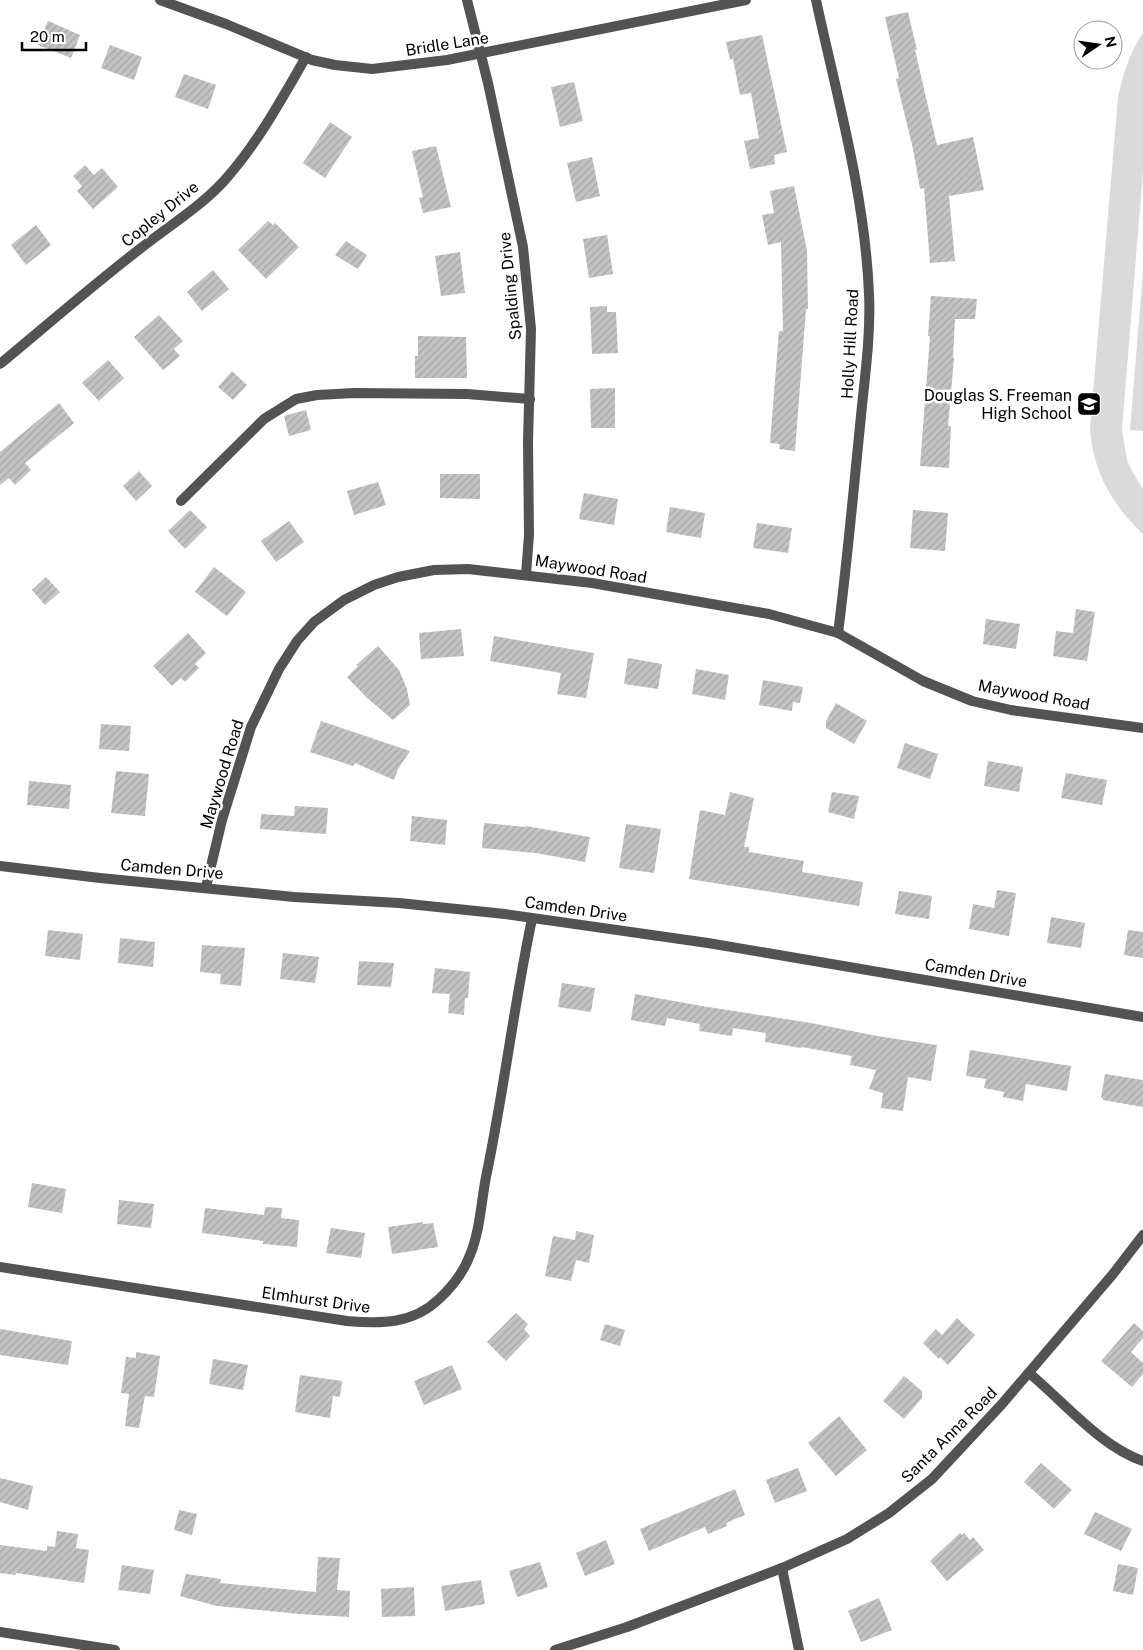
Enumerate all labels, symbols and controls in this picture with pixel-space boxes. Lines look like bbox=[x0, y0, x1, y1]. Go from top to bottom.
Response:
scale bar bbox=[22, 20, 86, 52]
north arrow bbox=[1073, 20, 1123, 70]
text: 20 m bbox=[30, 28, 65, 45]
street label: Bridle Lane bbox=[404, 28, 490, 60]
text: N bbox=[1102, 35, 1120, 49]
street label: Copley Drive bbox=[118, 177, 202, 251]
street label: Spalding Drive bbox=[495, 231, 525, 341]
street label: Holly Hill Road bbox=[838, 288, 862, 400]
place label: Douglas S. Freeman High School bbox=[924, 386, 1072, 423]
school or university icon: Douglas S. Freeman High School bbox=[1076, 391, 1102, 417]
street label: Maywood Road bbox=[534, 551, 648, 587]
street label: Maywood Road bbox=[977, 676, 1091, 714]
street label: Maywood Road bbox=[196, 717, 248, 831]
street label: Camden Drive bbox=[120, 855, 224, 883]
street label: Camden Drive bbox=[523, 892, 629, 926]
street label: Camden Drive bbox=[923, 955, 1029, 991]
street label: Elmhurst Drive bbox=[260, 1283, 372, 1317]
street label: Santa Anna Road bbox=[897, 1383, 1001, 1487]

